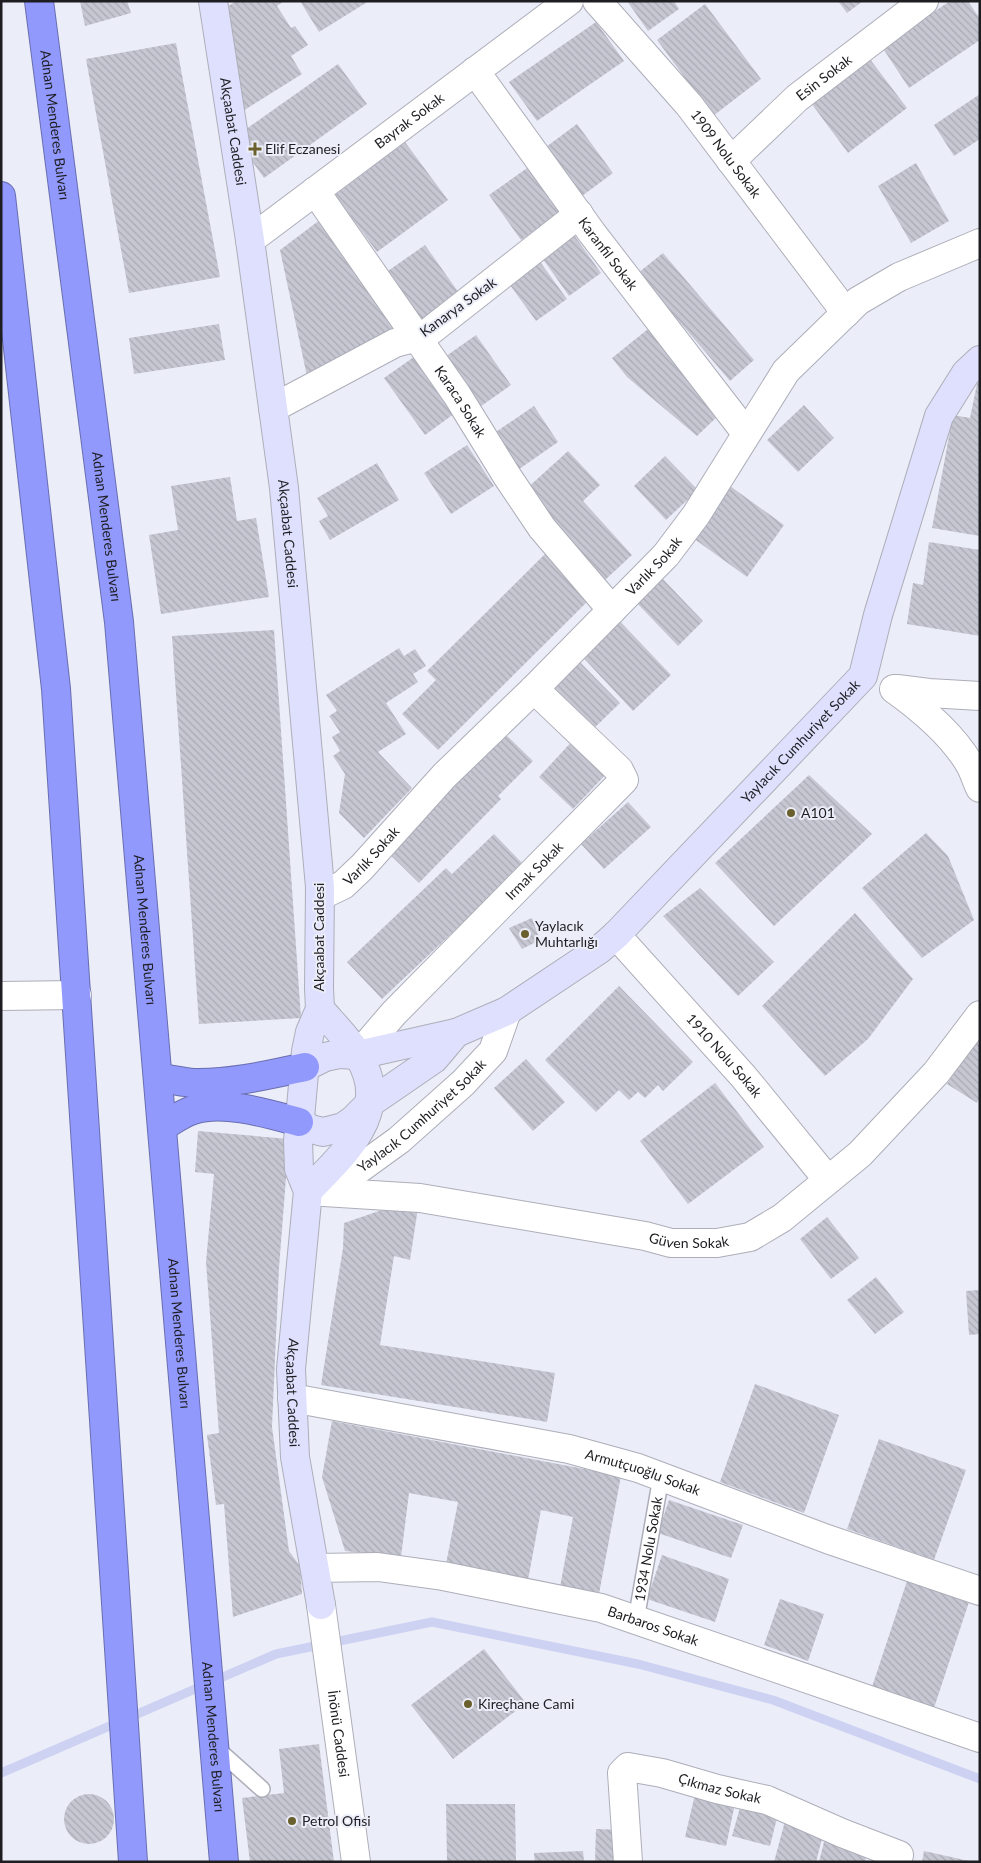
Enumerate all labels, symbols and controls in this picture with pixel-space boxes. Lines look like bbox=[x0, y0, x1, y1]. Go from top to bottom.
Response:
street label: Adnan Menderes Bulvarı bbox=[37, 49, 74, 201]
street label: Esin Sokak bbox=[792, 50, 855, 104]
street label: Akçaabat Caddesi bbox=[217, 76, 250, 187]
street label: Bayrak Sokak bbox=[371, 88, 448, 152]
street label: 1909 Nolu Sokak bbox=[688, 106, 765, 202]
place label: Elif Eczanesi bbox=[265, 140, 340, 157]
marker: Elif Eczanesi bbox=[249, 143, 261, 155]
street label: Karanfil Sokak bbox=[575, 213, 642, 294]
street label: Kanarya Sokak bbox=[416, 273, 500, 340]
street label: Karaca Sokak bbox=[431, 362, 491, 441]
street label: Adnan Menderes Bulvarı bbox=[89, 451, 125, 603]
street label: Akçaabat Caddesi bbox=[275, 478, 302, 589]
street label: Varlık Sokak bbox=[622, 532, 685, 599]
street label: Yaylacık Cumhuriyet Sokak bbox=[737, 675, 864, 807]
place label: A101 bbox=[801, 804, 835, 821]
marker: A101 bbox=[785, 807, 797, 819]
street label: Varlık Sokak bbox=[339, 822, 403, 889]
street label: Irmak Sokak bbox=[502, 837, 567, 903]
street label: Adnan Menderes Bulvarı bbox=[131, 854, 160, 1006]
street label: Akçaabat Caddesi bbox=[310, 883, 327, 991]
place label: Yaylacık Muhtarlığı bbox=[535, 917, 598, 950]
marker: Yaylacık Muhtarlığı bbox=[519, 928, 531, 940]
street label: 1910 Nolu Sokak bbox=[683, 1010, 766, 1101]
street label: Yaylacık Cumhuriyet Sokak bbox=[354, 1054, 490, 1175]
street label: Güven Sokak bbox=[647, 1228, 731, 1252]
street label: Adnan Menderes Bulvarı bbox=[165, 1257, 195, 1409]
street label: Akçaabat Caddesi bbox=[283, 1338, 304, 1448]
street label: Armutçuoğlu Sokak bbox=[584, 1445, 704, 1499]
street label: 1934 Nolu Sokak bbox=[630, 1494, 666, 1603]
street label: Barbaros Sokak bbox=[606, 1602, 702, 1649]
street label: Adnan Menderes Bulvarı bbox=[199, 1661, 229, 1813]
street label: İnönü Caddesi bbox=[325, 1689, 353, 1778]
place label: Kireçhane Cami bbox=[478, 1695, 574, 1712]
marker: Kireçhane Cami bbox=[462, 1698, 474, 1710]
street label: Çıkmaz Sokak bbox=[676, 1769, 764, 1807]
place label: Petrol Ofisi bbox=[302, 1812, 371, 1829]
marker: Petrol Ofisi bbox=[286, 1815, 298, 1827]

